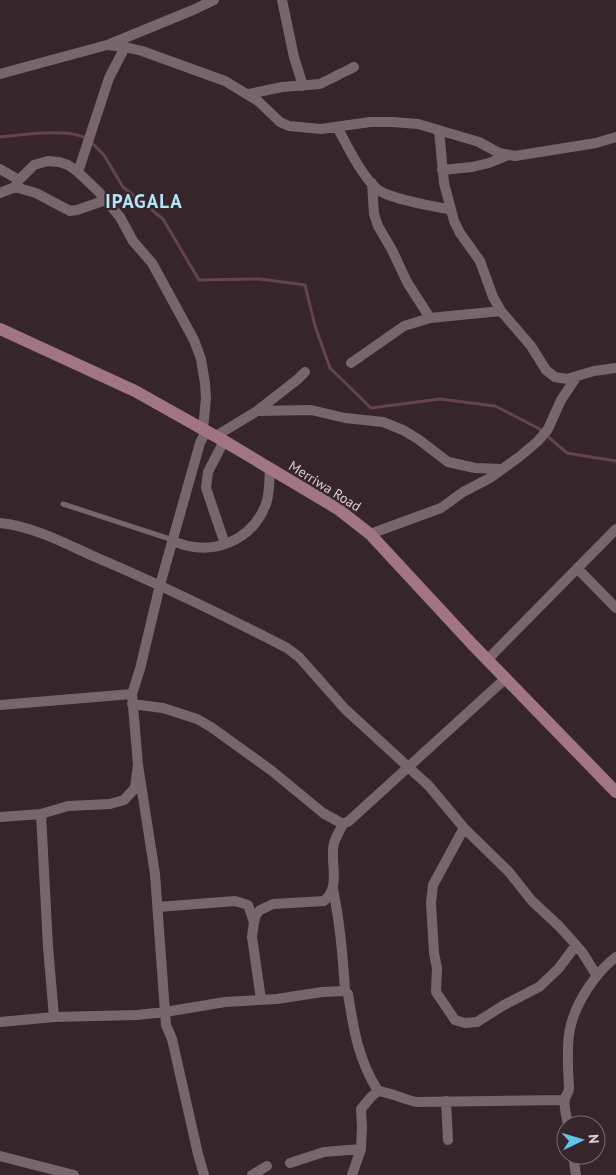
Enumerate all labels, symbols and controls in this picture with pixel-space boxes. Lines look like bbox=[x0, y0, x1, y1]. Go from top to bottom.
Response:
district label: IPAGALA bbox=[105, 189, 183, 213]
street label: Merriwa Road bbox=[285, 457, 365, 515]
north arrow bbox=[556, 1115, 606, 1165]
text: N bbox=[585, 1133, 603, 1144]

